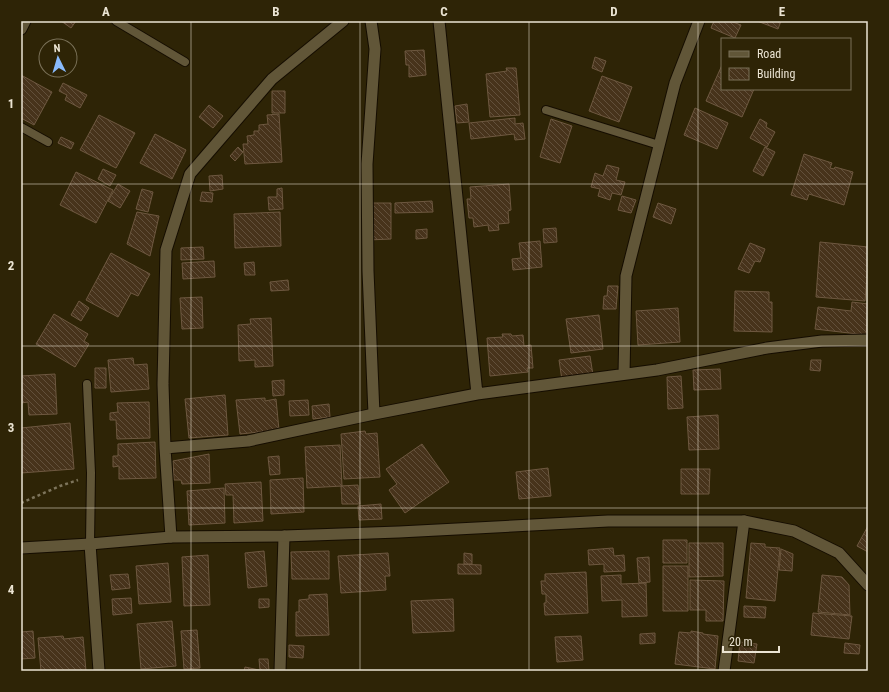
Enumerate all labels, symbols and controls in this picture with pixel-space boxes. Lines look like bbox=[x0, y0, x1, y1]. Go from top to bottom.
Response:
text: A bbox=[102, 4, 110, 19]
text: B bbox=[272, 4, 280, 19]
text: C bbox=[440, 4, 448, 19]
text: D bbox=[610, 4, 618, 19]
text: E bbox=[779, 4, 786, 19]
north arrow bbox=[38, 38, 78, 78]
legend bbox=[721, 38, 851, 90]
text: N bbox=[53, 42, 61, 55]
text: Road bbox=[757, 47, 781, 61]
text: Building bbox=[757, 67, 795, 81]
text: 1 bbox=[8, 96, 14, 111]
text: 2 bbox=[8, 258, 15, 273]
text: 3 bbox=[8, 420, 14, 435]
text: 4 bbox=[8, 582, 15, 597]
scale bar bbox=[723, 628, 779, 654]
text: 20 m bbox=[729, 635, 753, 649]

